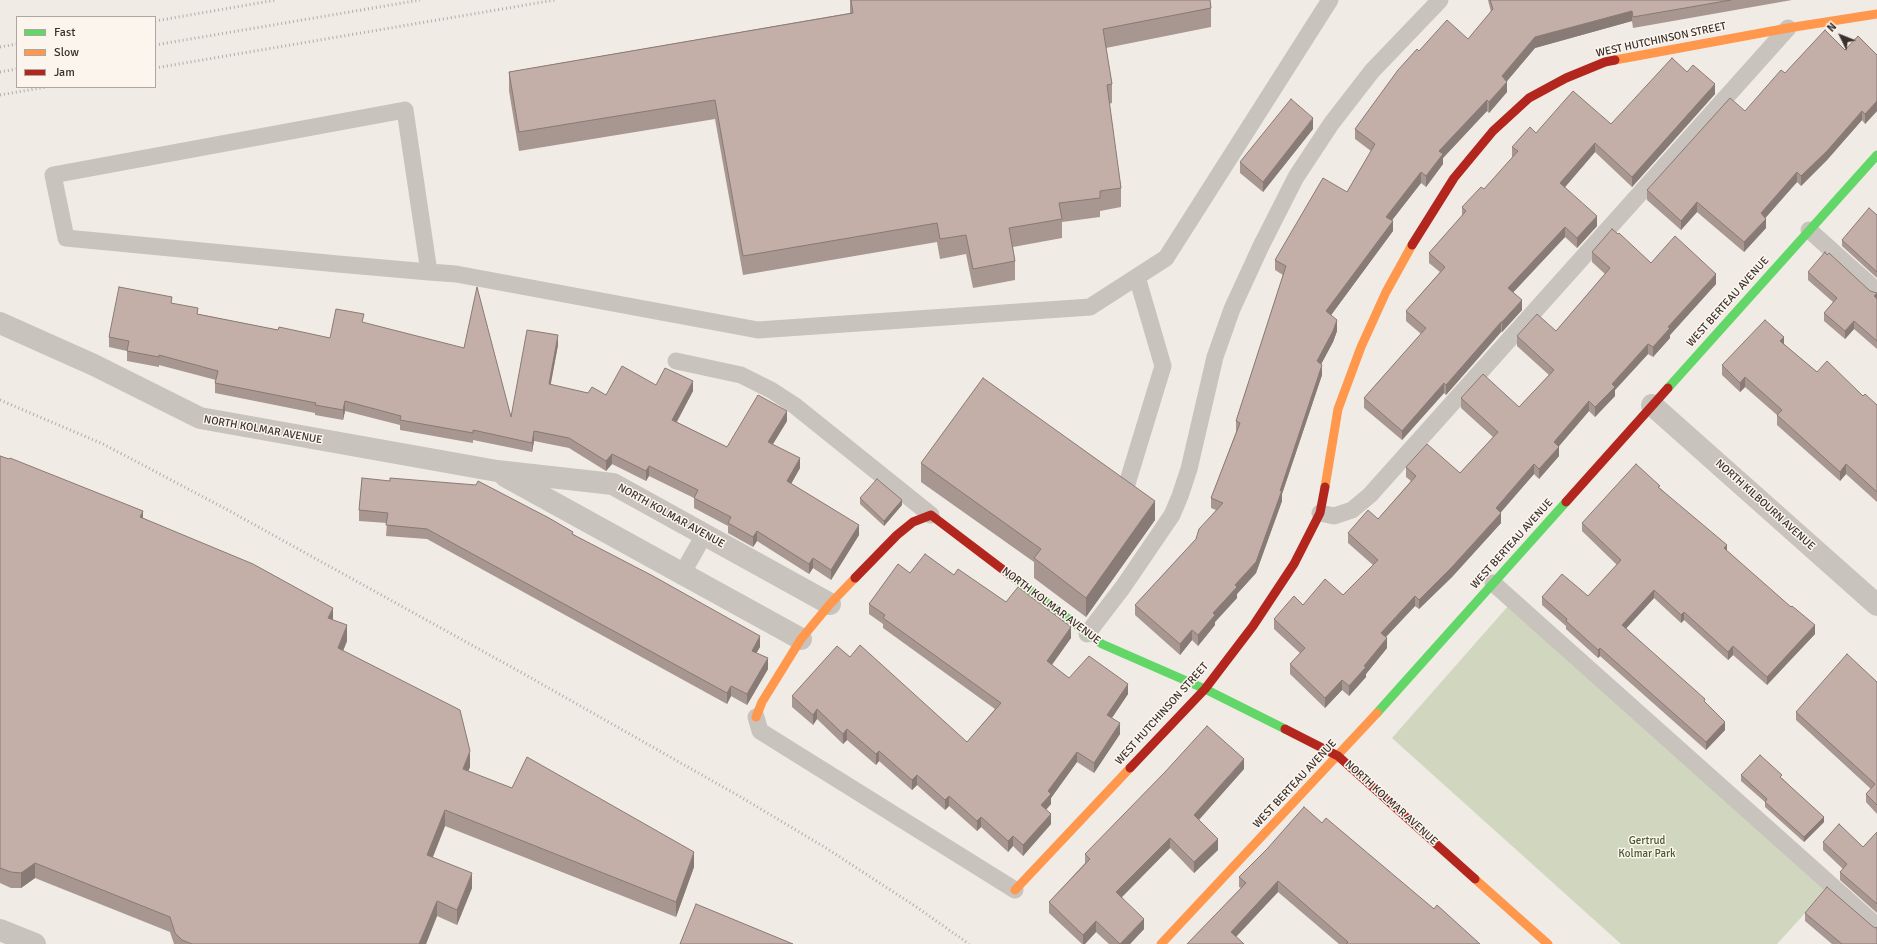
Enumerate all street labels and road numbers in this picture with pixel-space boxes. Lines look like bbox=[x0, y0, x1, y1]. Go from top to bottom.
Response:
street label: WEST HUTCHINSON STREET bbox=[1595, 20, 1727, 60]
street label: WEST BERTEAU AVENUE bbox=[1684, 254, 1772, 350]
street label: NORTH KOLMAR AVENUE bbox=[203, 413, 323, 447]
street label: NORTH KILBOURN AVENUE bbox=[1713, 457, 1817, 553]
street label: NORTH KOLMAR AVENUE bbox=[615, 481, 727, 551]
street label: WEST BERTEAU AVENUE bbox=[1468, 496, 1556, 592]
street label: NORTH KOLMAR AVENUE bbox=[999, 565, 1103, 647]
street label: WEST HUTCHINSON STREET bbox=[1113, 660, 1211, 768]
street label: WEST BERTEAU AVENUE bbox=[1251, 737, 1339, 831]
street label: NORTH KOLMAR AVENUE bbox=[1342, 758, 1440, 848]

